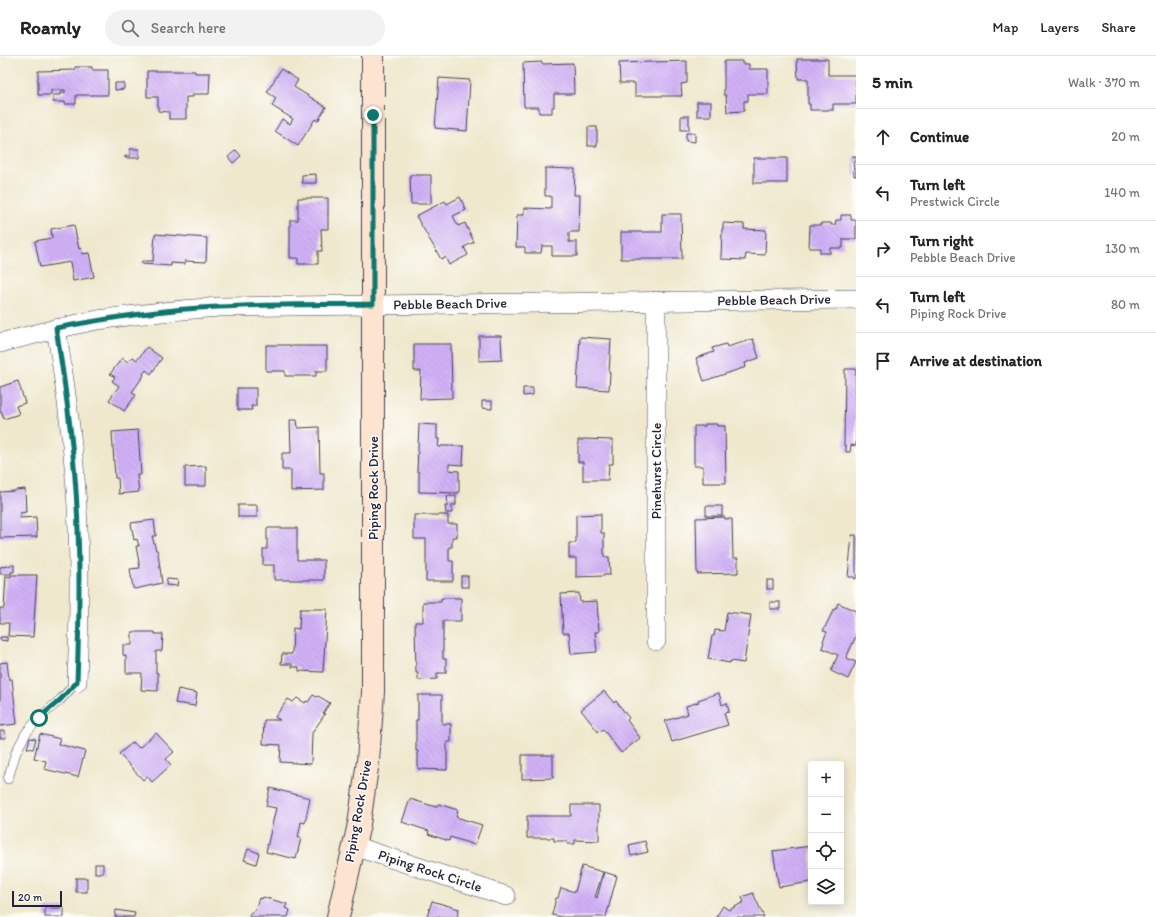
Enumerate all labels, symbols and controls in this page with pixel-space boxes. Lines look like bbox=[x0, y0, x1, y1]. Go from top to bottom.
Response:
search box bbox=[105, 10, 385, 46]
text: Roamly bbox=[20, 16, 81, 39]
icon: search bbox=[119, 17, 141, 39]
text: Search here bbox=[151, 19, 226, 37]
text: Map bbox=[993, 19, 1018, 36]
text: Layers bbox=[1040, 19, 1079, 36]
text: Share bbox=[1101, 19, 1136, 36]
text: 5 min bbox=[872, 72, 912, 92]
text: Walk · 370 m bbox=[1068, 75, 1140, 90]
route end bbox=[364, 106, 382, 124]
icon: ahead bbox=[872, 126, 894, 148]
text: Continue bbox=[910, 128, 969, 146]
text: 20 m bbox=[1111, 129, 1140, 144]
text: Turn left bbox=[910, 176, 965, 194]
icon: left bbox=[872, 182, 894, 204]
text: 140 m bbox=[1104, 185, 1140, 200]
text: Prestwick Circle bbox=[910, 194, 1000, 209]
text: Turn right bbox=[910, 232, 974, 250]
icon: right bbox=[872, 238, 894, 260]
text: 130 m bbox=[1105, 241, 1140, 256]
text: Pebble Beach Drive bbox=[910, 250, 1016, 265]
text: Turn left bbox=[910, 288, 965, 306]
street label: Pebble Beach Drive bbox=[717, 291, 831, 309]
icon: left bbox=[872, 294, 894, 316]
street label: Pebble Beach Drive bbox=[393, 295, 507, 313]
text: 80 m bbox=[1111, 297, 1140, 312]
text: Piping Rock Drive bbox=[910, 306, 1007, 321]
icon: arrive bbox=[872, 350, 894, 372]
text: Arrive at destination bbox=[910, 352, 1042, 370]
street label: Pinehurst Circle bbox=[648, 422, 665, 519]
street label: Piping Rock Drive bbox=[365, 436, 382, 540]
route start bbox=[30, 709, 48, 727]
street label: Piping Rock Drive bbox=[341, 758, 375, 864]
map controls bbox=[808, 761, 844, 905]
button: + bbox=[808, 761, 844, 797]
button: − bbox=[808, 797, 844, 833]
button: locate bbox=[808, 833, 844, 869]
street label: Piping Rock Circle bbox=[376, 846, 484, 896]
button: layers bbox=[808, 869, 844, 905]
scale bar bbox=[12, 889, 62, 908]
text: 20 m bbox=[18, 891, 42, 904]

